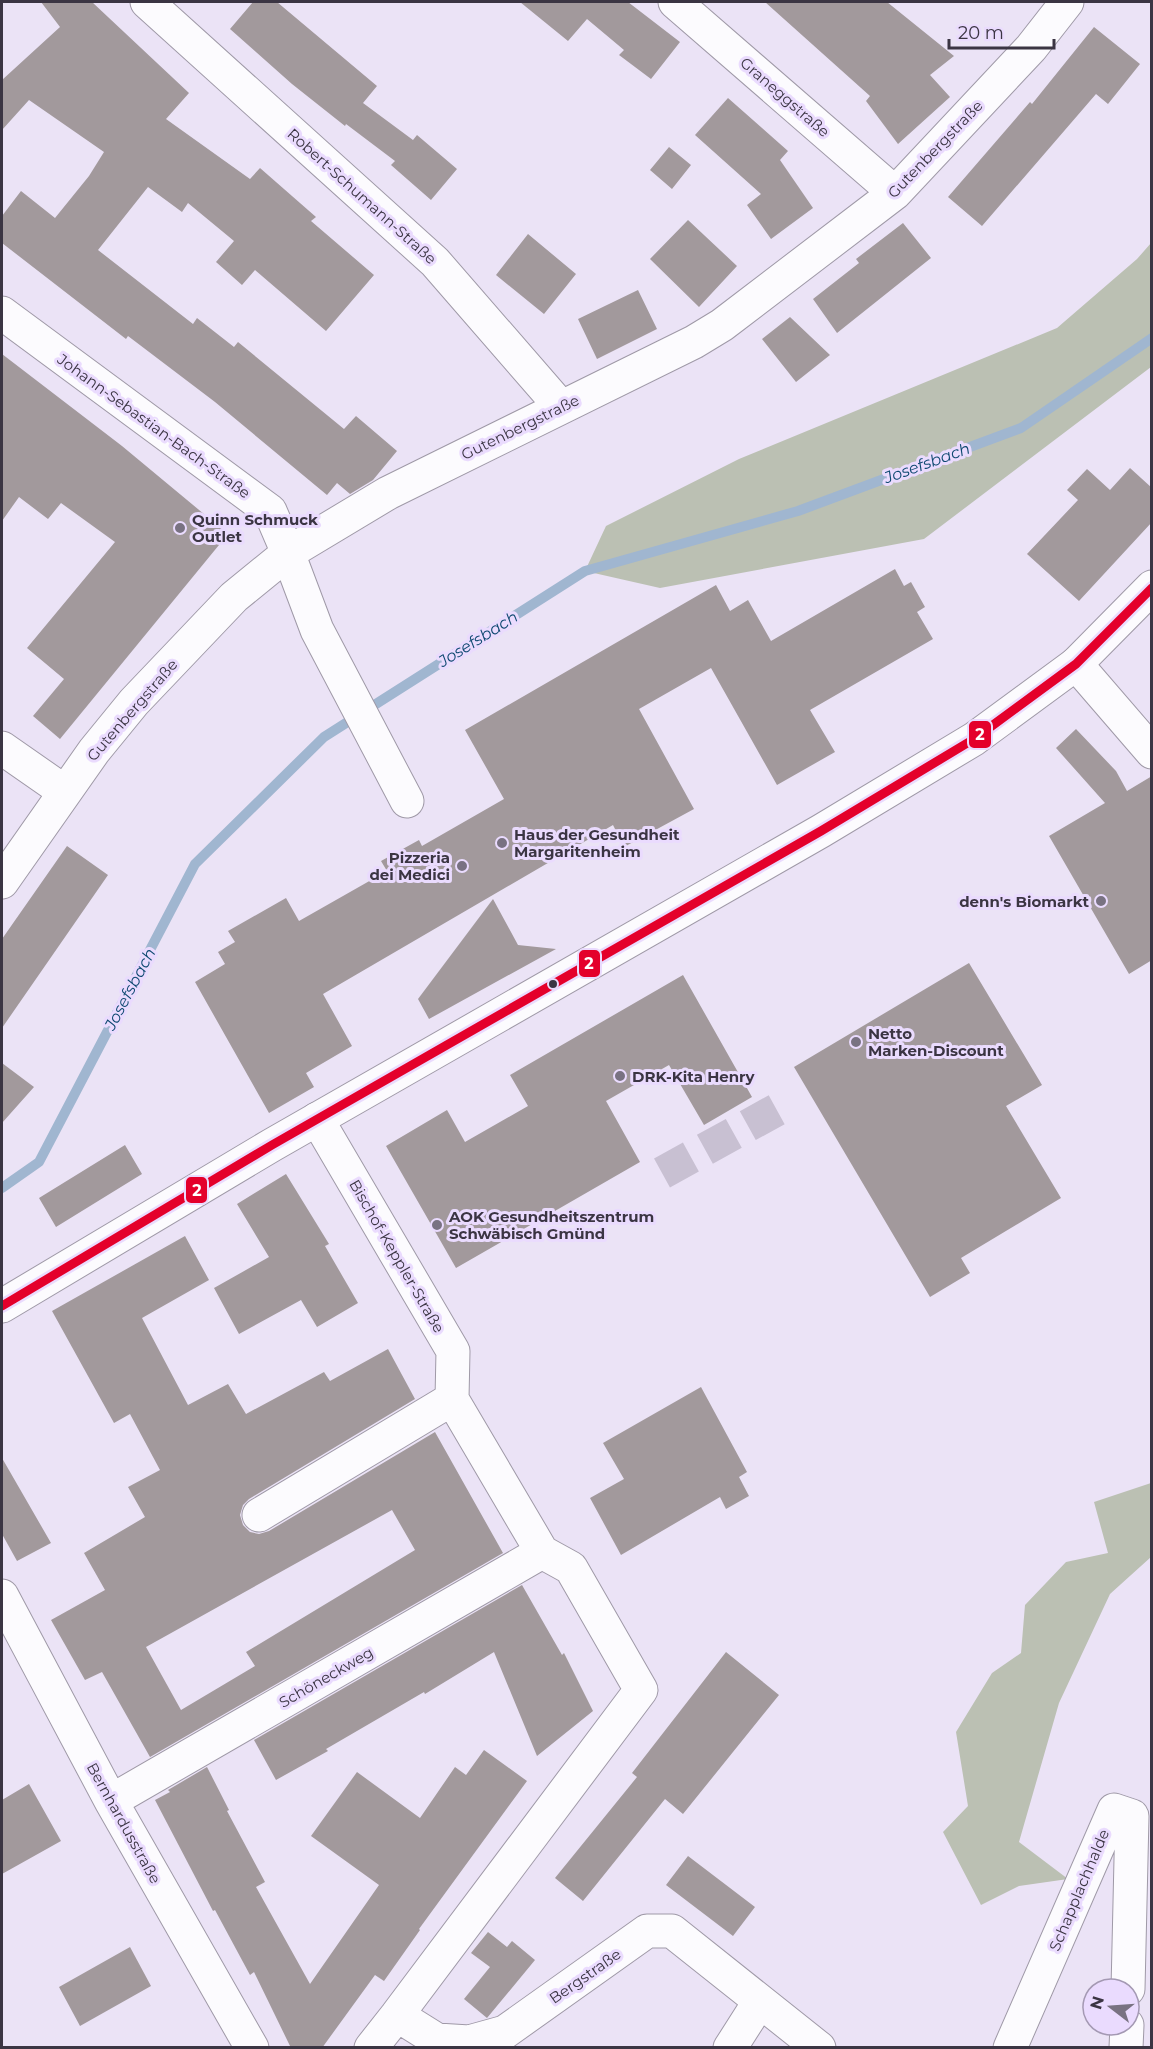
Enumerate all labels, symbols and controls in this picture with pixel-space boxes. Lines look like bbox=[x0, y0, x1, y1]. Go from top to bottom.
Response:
scale bar bbox=[949, 12, 1054, 50]
text: 20 m bbox=[958, 22, 1004, 44]
street label: Graneggstraße bbox=[736, 53, 834, 141]
street label: Gutenbergstraße bbox=[883, 96, 987, 202]
street label: Robert-Schumann-Straße bbox=[284, 124, 440, 268]
street label: Johann-Sebastian-Bach-Straße bbox=[53, 349, 254, 502]
street label: Gutenbergstraße bbox=[458, 390, 582, 464]
water label: Josefsbach bbox=[881, 439, 973, 488]
place label: Quinn Schmuck Outlet bbox=[192, 510, 318, 546]
marker: Quinn Schmuck Outlet bbox=[173, 521, 187, 535]
water label: Josefsbach bbox=[434, 607, 521, 671]
street label: Gutenbergstraße bbox=[83, 655, 181, 765]
line badge: 2 bbox=[968, 720, 992, 749]
text: 2 bbox=[975, 725, 985, 744]
place label: Haus der Gesundheit Margaritenheim bbox=[514, 825, 680, 861]
marker: Haus der Gesundheit Margaritenheim bbox=[495, 836, 509, 850]
place label: Pizzeria dei Medici bbox=[369, 848, 450, 884]
marker: Pizzeria dei Medici bbox=[455, 859, 469, 873]
place label: denn's Biomarkt bbox=[959, 892, 1089, 911]
marker: denn's Biomarkt bbox=[1094, 894, 1108, 908]
water label: Josefsbach bbox=[100, 945, 160, 1034]
line badge: 2 bbox=[578, 949, 601, 978]
text: 2 bbox=[584, 954, 594, 973]
unlabelled marker bbox=[547, 978, 559, 990]
place label: Netto Marken-Discount bbox=[868, 1024, 1004, 1060]
marker: Netto Marken-Discount bbox=[849, 1035, 863, 1049]
place label: DRK-Kita Henry bbox=[632, 1067, 756, 1086]
marker: DRK-Kita Henry bbox=[613, 1069, 627, 1083]
line badge: 2 bbox=[185, 1176, 208, 1204]
street label: Bischof-Keppler-Straße bbox=[345, 1176, 449, 1336]
text: 2 bbox=[192, 1181, 202, 1200]
place label: AOK Gesundheitszentrum Schwäbisch Gmünd bbox=[448, 1207, 654, 1243]
marker: AOK Gesundheitszentrum Schwäbisch Gmünd bbox=[430, 1218, 444, 1232]
street label: Schöneckweg bbox=[276, 1642, 376, 1712]
street label: Bernhardusstraße bbox=[83, 1759, 165, 1887]
street label: Schapplachhalde bbox=[1045, 1826, 1113, 1954]
street label: Bergstraße bbox=[545, 1944, 625, 2008]
north arrow bbox=[1081, 1977, 1141, 2037]
text: N bbox=[1086, 1994, 1108, 2012]

